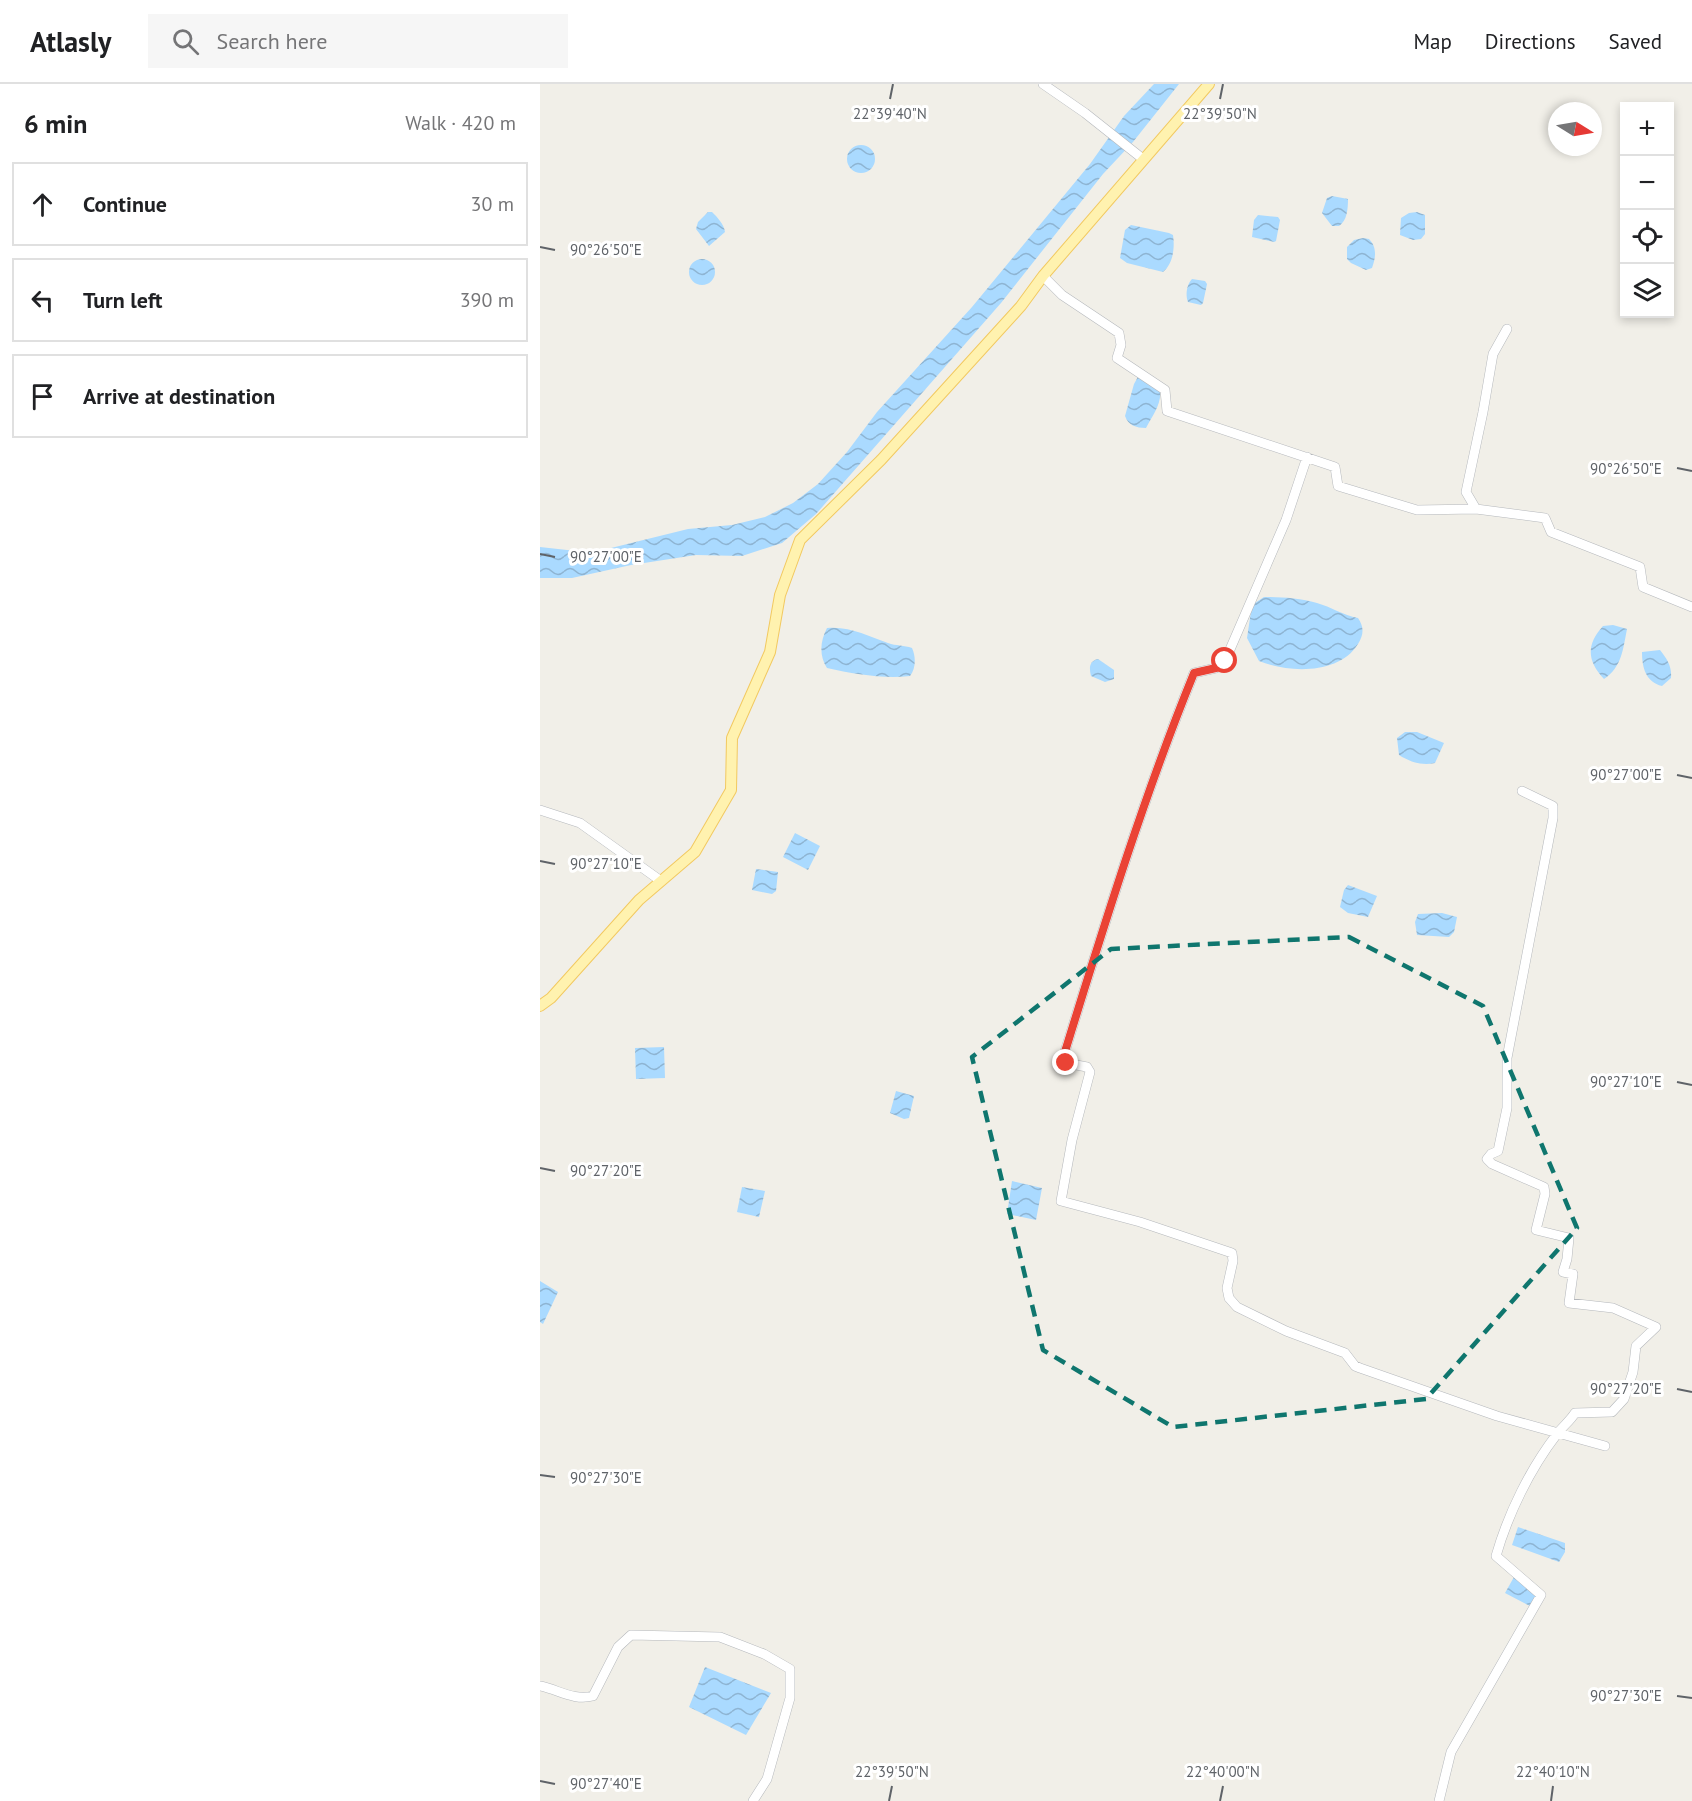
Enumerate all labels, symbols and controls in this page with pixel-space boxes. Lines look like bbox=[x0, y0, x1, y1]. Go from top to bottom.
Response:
search box bbox=[148, 14, 568, 68]
text: Atlasly bbox=[30, 23, 112, 60]
icon: search bbox=[169, 25, 202, 58]
text: Search here bbox=[217, 27, 327, 55]
text: Map bbox=[1413, 28, 1452, 55]
text: Directions bbox=[1485, 28, 1576, 55]
text: Saved bbox=[1609, 28, 1662, 55]
north arrow bbox=[1548, 102, 1602, 156]
map controls bbox=[1620, 102, 1674, 318]
button: + bbox=[1620, 102, 1674, 156]
text: 22°39'40"N bbox=[853, 104, 927, 123]
text: 22°39'50"N bbox=[1183, 104, 1257, 123]
text: 6 min bbox=[24, 107, 87, 140]
text: Walk · 420 m bbox=[405, 110, 516, 136]
button: − bbox=[1620, 156, 1674, 210]
icon: ahead bbox=[26, 188, 59, 221]
text: Continue bbox=[83, 190, 167, 218]
text: 30 m bbox=[471, 191, 514, 217]
button: locate bbox=[1620, 210, 1674, 264]
text: 90°26'50"E bbox=[570, 240, 642, 259]
button: layers bbox=[1620, 264, 1674, 318]
icon: left bbox=[26, 284, 59, 317]
text: Turn left bbox=[83, 286, 163, 314]
text: 390 m bbox=[460, 287, 514, 313]
icon: arrive bbox=[26, 380, 59, 413]
text: Arrive at destination bbox=[83, 382, 275, 410]
text: 90°26'50"E bbox=[1590, 459, 1662, 478]
text: 90°27'00"E bbox=[570, 547, 642, 566]
route start bbox=[1211, 647, 1237, 673]
text: 90°27'00"E bbox=[1590, 765, 1662, 784]
text: 90°27'10"E bbox=[570, 854, 642, 873]
route end bbox=[1052, 1049, 1078, 1075]
text: 90°27'10"E bbox=[1590, 1072, 1662, 1091]
text: 90°27'20"E bbox=[570, 1161, 642, 1180]
text: 90°27'20"E bbox=[1590, 1379, 1662, 1398]
text: 90°27'30"E bbox=[570, 1468, 642, 1487]
text: 90°27'30"E bbox=[1590, 1686, 1662, 1705]
text: 22°39'50"N bbox=[855, 1762, 929, 1781]
text: 22°40'00"N bbox=[1186, 1762, 1260, 1781]
text: 22°40'10"N bbox=[1516, 1762, 1590, 1781]
text: 90°27'40"E bbox=[570, 1774, 642, 1793]

